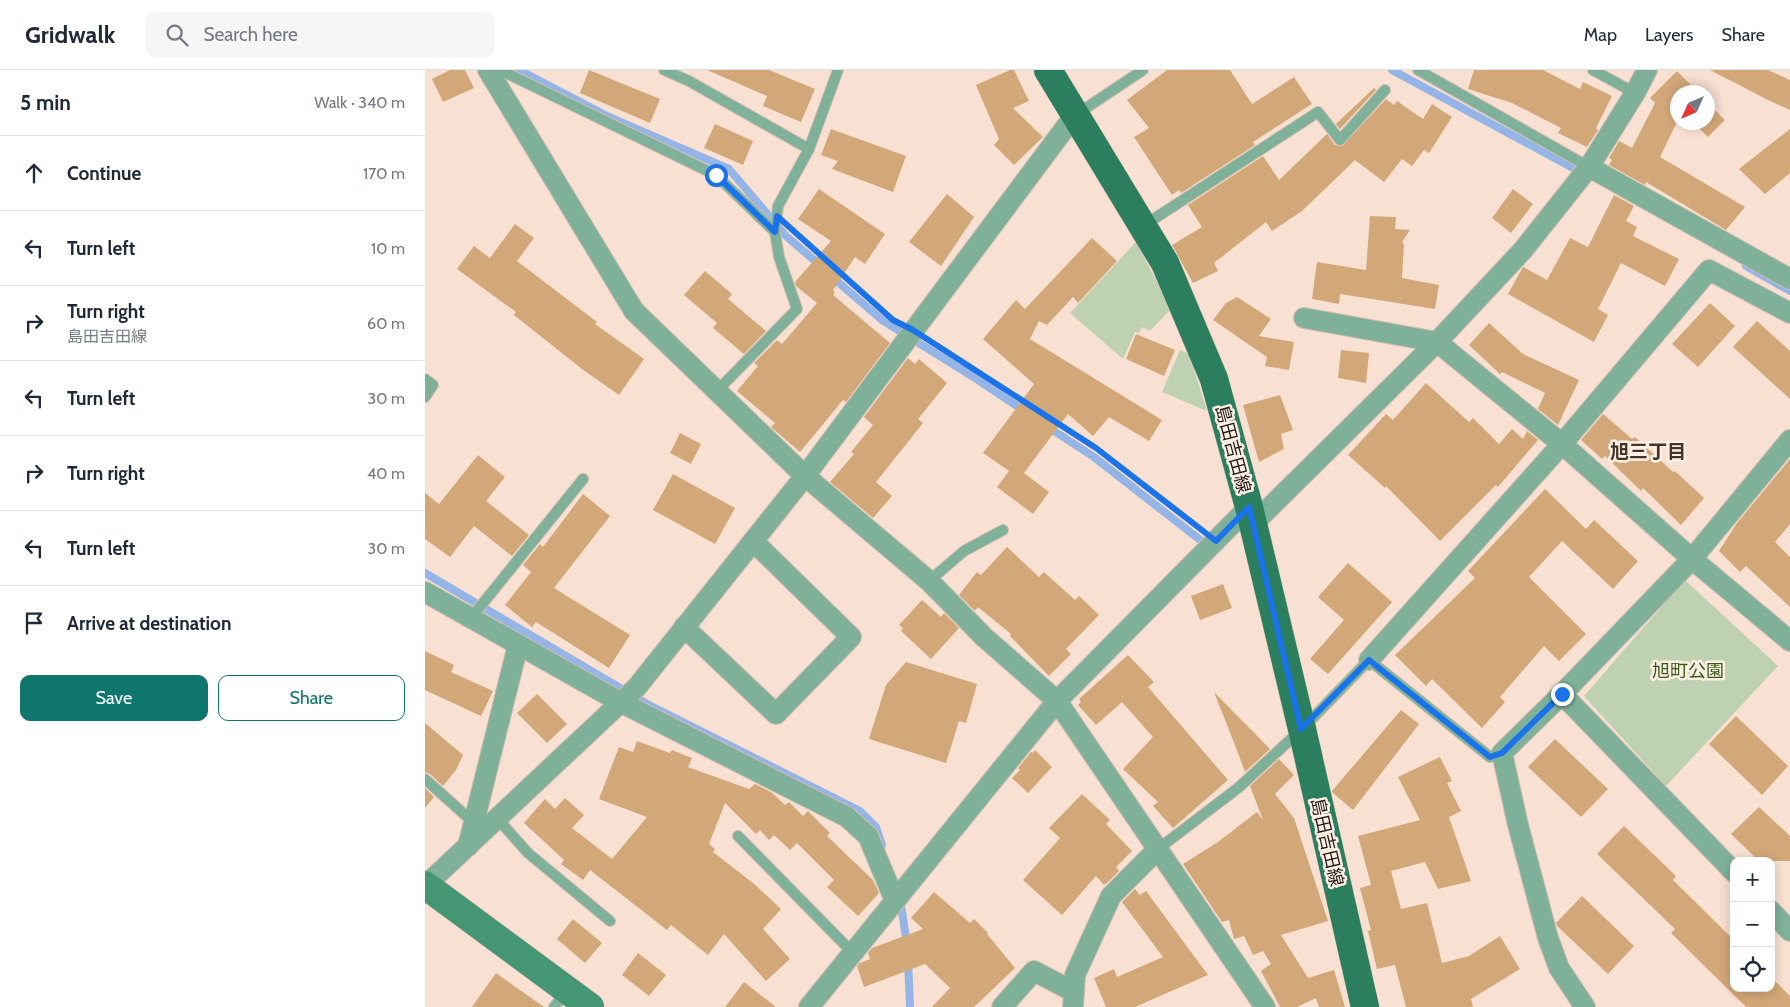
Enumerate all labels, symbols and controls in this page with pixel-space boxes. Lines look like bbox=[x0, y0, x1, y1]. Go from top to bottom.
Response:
search box bbox=[145, 12, 495, 57]
text: Gridwalk bbox=[25, 20, 115, 49]
icon: search bbox=[163, 21, 191, 49]
text: Search here bbox=[203, 23, 298, 46]
text: Map bbox=[1584, 24, 1617, 46]
text: Layers bbox=[1645, 24, 1694, 46]
text: Share bbox=[1722, 24, 1765, 46]
north arrow bbox=[1670, 85, 1715, 130]
text: 5 min bbox=[20, 90, 71, 115]
text: Walk · 340 m bbox=[314, 93, 405, 112]
icon: ahead bbox=[20, 159, 48, 187]
text: Continue bbox=[67, 162, 141, 185]
text: 170 m bbox=[363, 164, 405, 183]
route start bbox=[705, 164, 728, 187]
icon: left bbox=[20, 234, 48, 262]
text: Turn left bbox=[67, 237, 135, 260]
text: 10 m bbox=[371, 239, 405, 258]
text: Turn right bbox=[67, 300, 145, 323]
icon: right bbox=[20, 309, 48, 337]
text: 60 m bbox=[367, 314, 405, 333]
text: 島田吉田線 bbox=[67, 327, 147, 346]
icon: left bbox=[20, 384, 48, 412]
text: Turn left bbox=[67, 387, 135, 410]
text: 30 m bbox=[368, 389, 405, 408]
street label: 島田吉田線 bbox=[1211, 403, 1255, 495]
district label: 旭三丁目 bbox=[1610, 440, 1686, 463]
icon: right bbox=[20, 459, 48, 487]
text: Turn right bbox=[67, 462, 145, 485]
text: 40 m bbox=[367, 464, 405, 483]
icon: left bbox=[20, 534, 48, 562]
text: Turn left bbox=[67, 537, 135, 560]
text: 30 m bbox=[368, 539, 405, 558]
icon: arrive bbox=[20, 609, 48, 637]
text: Arrive at destination bbox=[67, 612, 231, 635]
park label: 旭町公園 bbox=[1652, 660, 1724, 682]
button: Save bbox=[20, 675, 208, 721]
button: Share bbox=[218, 675, 405, 721]
route end bbox=[1551, 683, 1574, 706]
street label: 島田吉田線 bbox=[1306, 796, 1348, 888]
map controls bbox=[1730, 857, 1775, 992]
button: + bbox=[1730, 857, 1775, 902]
button: − bbox=[1730, 902, 1775, 947]
button: locate bbox=[1730, 947, 1775, 992]

